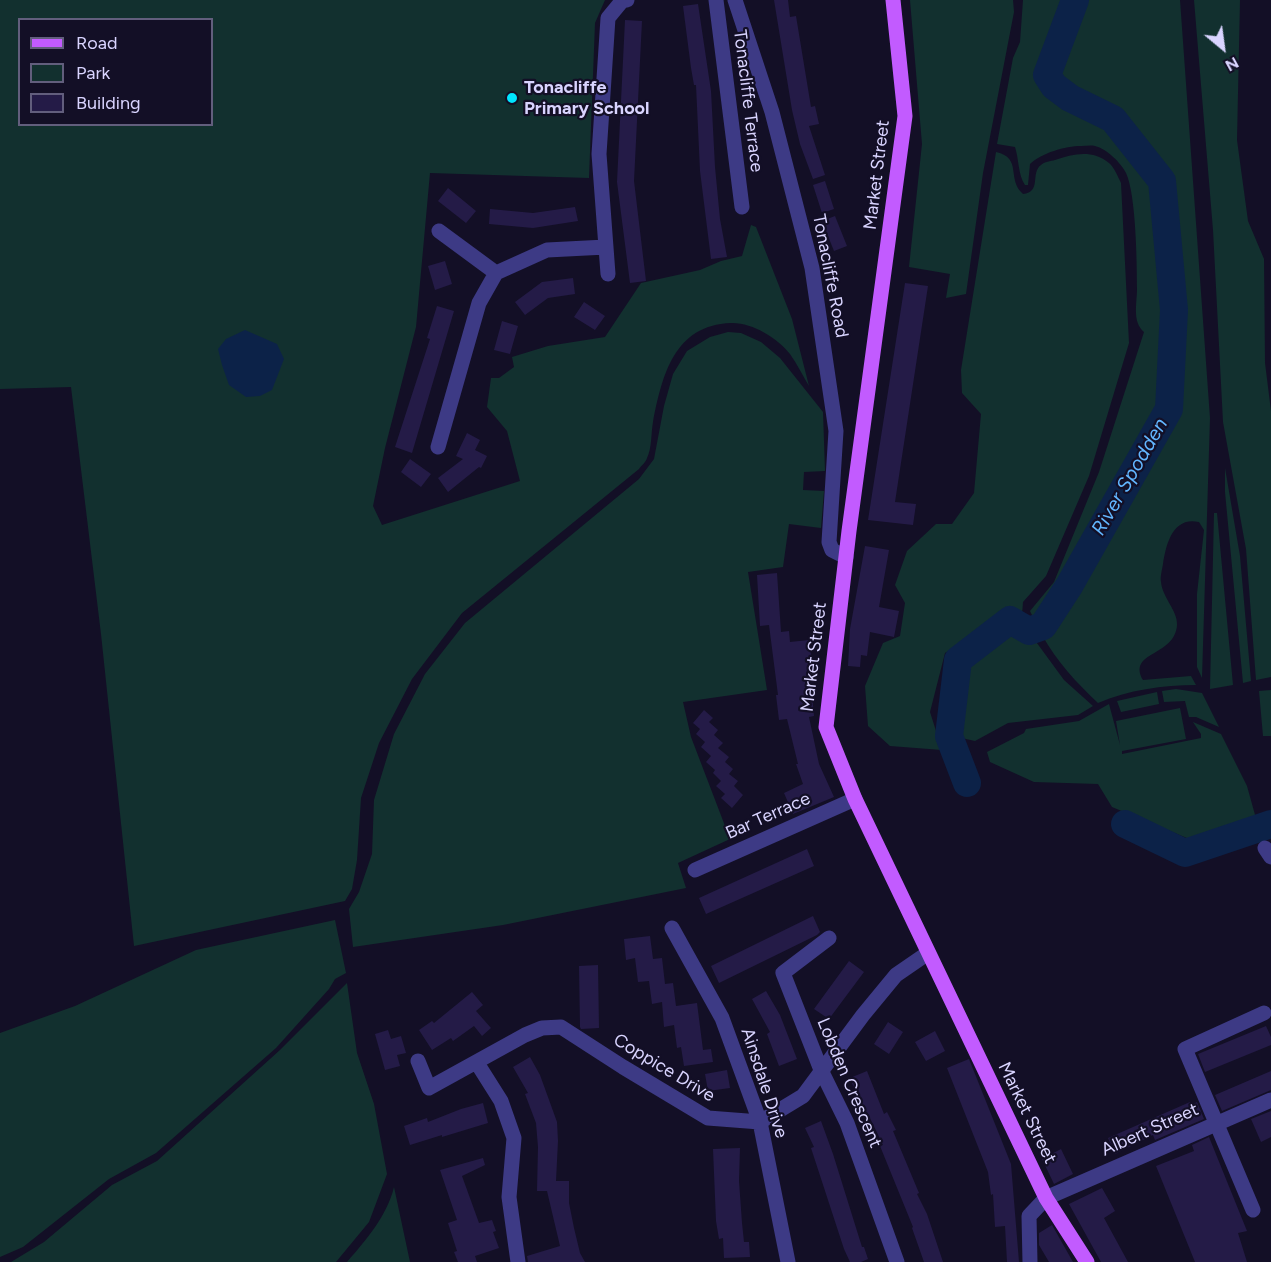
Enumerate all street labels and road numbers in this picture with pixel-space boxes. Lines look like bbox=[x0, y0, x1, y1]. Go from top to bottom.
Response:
street label: Tonacliffe Terrace bbox=[729, 29, 767, 173]
street label: Market Street bbox=[860, 119, 894, 231]
street label: Tonacliffe Road bbox=[807, 212, 853, 340]
street label: Market Street bbox=[797, 601, 831, 713]
street label: Bar Terrace bbox=[722, 788, 814, 844]
street label: Lobden Crescent bbox=[812, 1015, 886, 1151]
street label: Ainsdale Drive bbox=[736, 1025, 792, 1141]
street label: Coppice Drive bbox=[609, 1029, 719, 1107]
street label: Market Street bbox=[993, 1059, 1061, 1167]
street label: Albert Street bbox=[1098, 1099, 1202, 1161]

